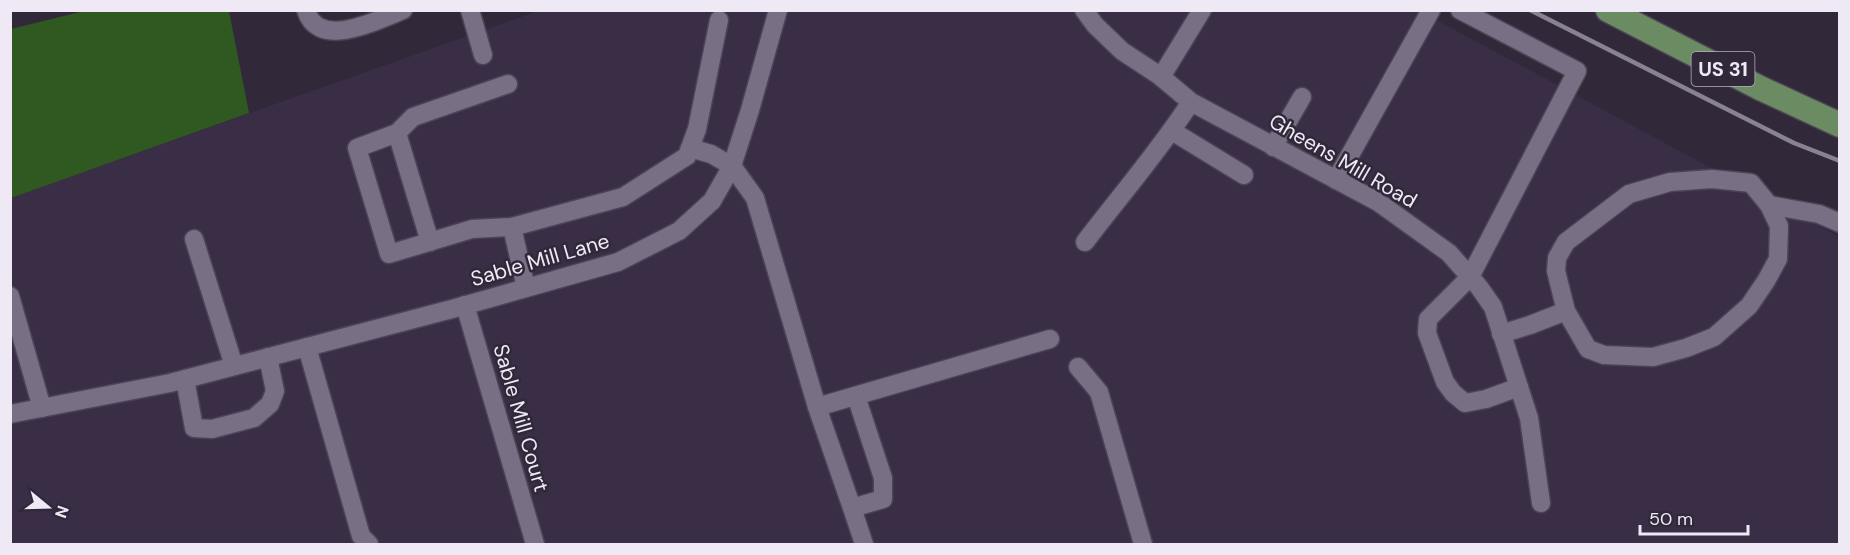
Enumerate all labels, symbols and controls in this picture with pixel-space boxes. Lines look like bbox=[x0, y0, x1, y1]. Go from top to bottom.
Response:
road number: US 31 bbox=[1692, 52, 1754, 86]
street label: Gheens Mill Road bbox=[1264, 107, 1422, 215]
street label: Sable Mill Lane bbox=[467, 227, 613, 293]
street label: Sable Mill Court bbox=[487, 341, 555, 495]
north arrow bbox=[18, 477, 78, 537]
scale bar bbox=[1640, 498, 1748, 536]
text: N bbox=[50, 503, 74, 521]
text: 50 m bbox=[1649, 507, 1693, 531]

